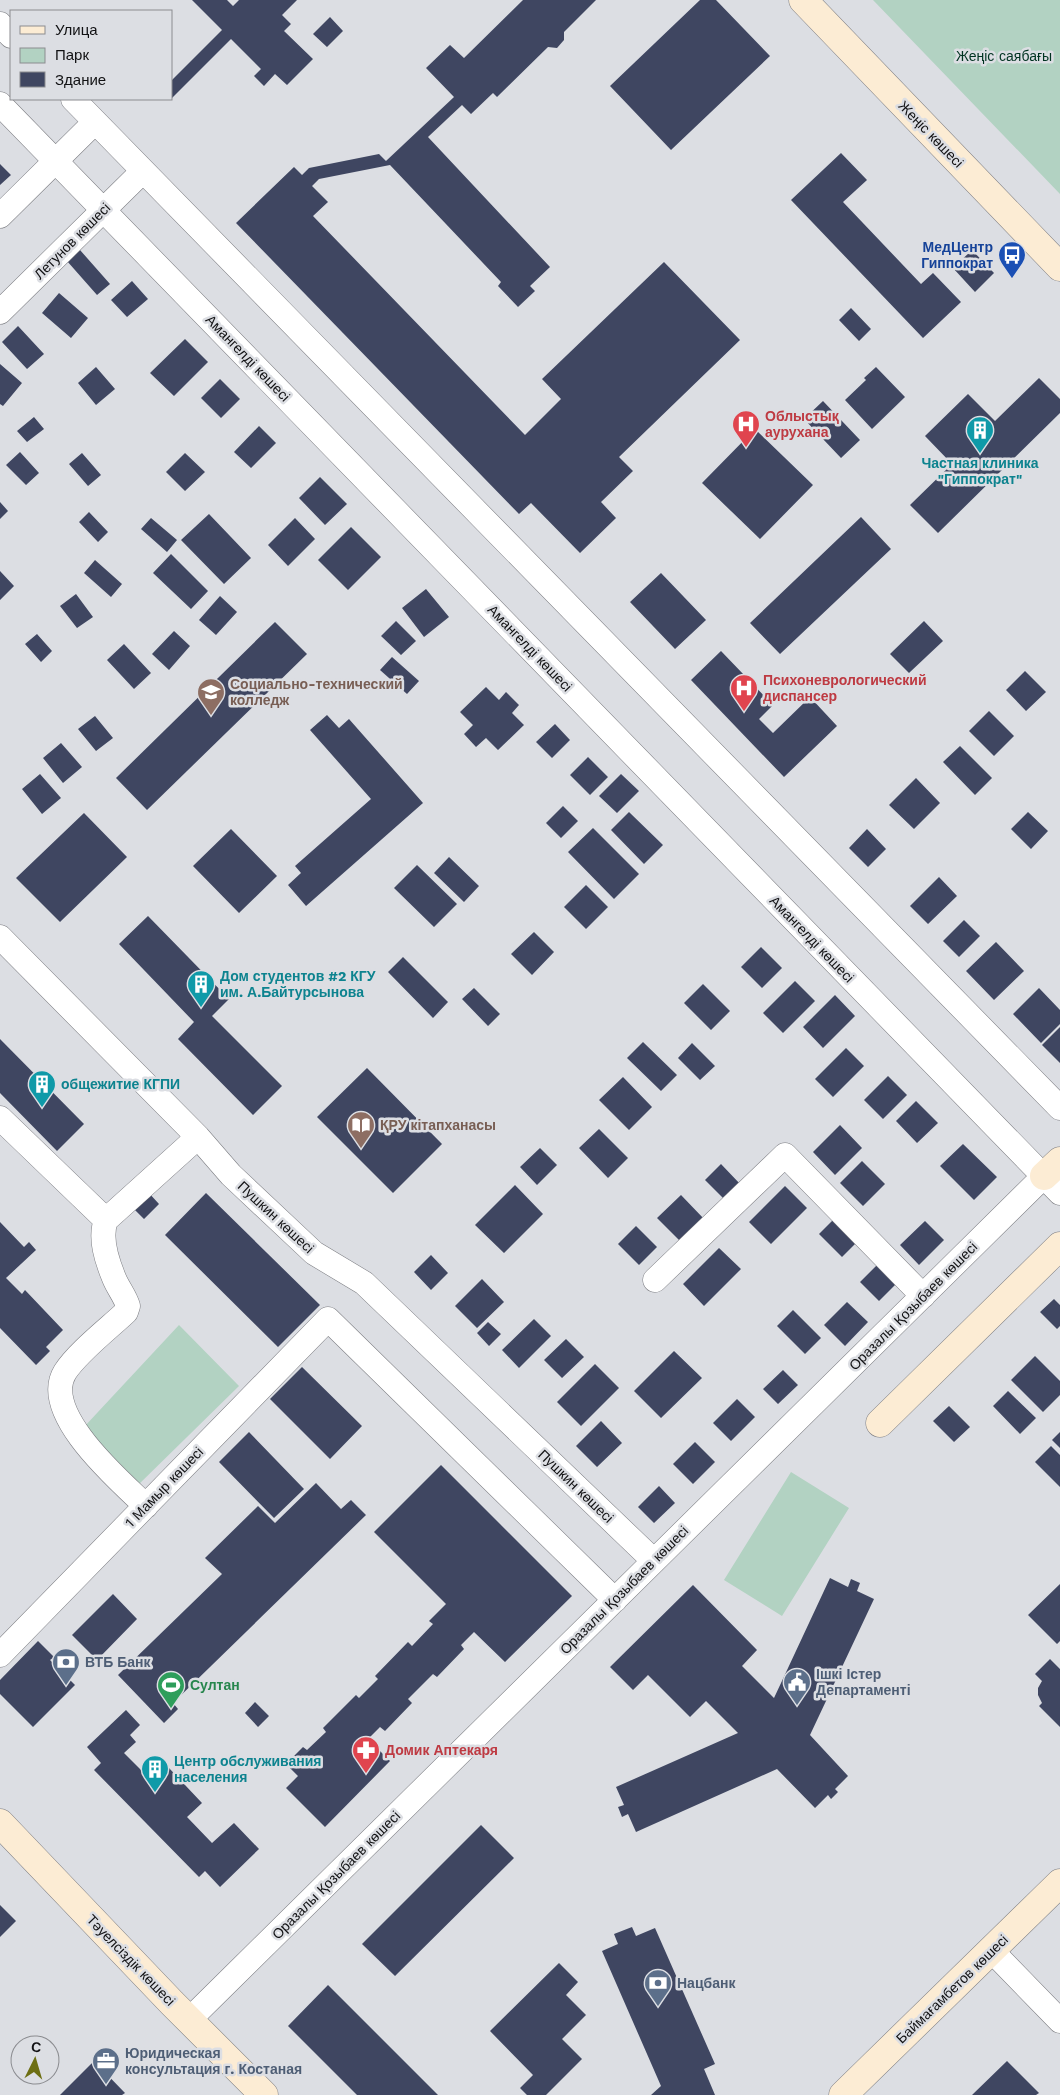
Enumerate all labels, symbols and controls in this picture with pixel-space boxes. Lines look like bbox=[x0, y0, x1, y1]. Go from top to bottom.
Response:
legend bbox=[10, 10, 172, 100]
text: Улица bbox=[55, 21, 98, 39]
text: Парк bbox=[55, 46, 89, 64]
park label: Жеңіс саябағы bbox=[956, 48, 1052, 64]
text: Здание bbox=[55, 71, 106, 89]
street label: Жеңіс көшесі bbox=[895, 97, 967, 171]
street label: Летунов көшесі bbox=[31, 200, 113, 282]
place label: МедЦентр Гиппократ bbox=[921, 239, 993, 271]
bus stop icon: МедЦентр Гиппократ bbox=[997, 240, 1027, 279]
street label: Амангелді көшесі bbox=[203, 311, 293, 405]
place label: Облыстық аурухана bbox=[765, 408, 839, 440]
hospital icon: Облыстық аурухана bbox=[731, 409, 761, 448]
building icon: Частная клиника "Гиппократ" bbox=[965, 415, 995, 454]
place label: Частная клиника "Гиппократ" bbox=[921, 455, 1039, 487]
street label: Амангелді көшесі bbox=[485, 601, 575, 695]
place label: Психоневрологический диспансер bbox=[763, 672, 926, 704]
hospital icon: Психоневрологический диспансер bbox=[729, 673, 759, 712]
place label: Социально-технический колледж bbox=[230, 676, 403, 708]
school or university icon: Социально-технический колледж bbox=[196, 677, 226, 716]
street label: Амангелді көшесі bbox=[767, 892, 857, 986]
place label: Дом студентов #2 КГУ им. А.Байтурсынова bbox=[220, 968, 376, 1000]
building icon: Дом студентов #2 КГУ им. А.Байтурсынова bbox=[186, 969, 216, 1008]
building icon: общежитие КГПИ bbox=[27, 1069, 57, 1108]
place label: общежитие КГПИ bbox=[61, 1076, 180, 1092]
library icon: ҚРУ кітапханасы bbox=[346, 1110, 376, 1149]
place label: ҚРУ кітапханасы bbox=[380, 1117, 496, 1133]
street label: Пушкин көшесі bbox=[235, 1178, 317, 1256]
street label: Оразалы Қозыбаев көшесі bbox=[846, 1239, 980, 1373]
street label: 1 Мамыр көшесі bbox=[122, 1444, 206, 1530]
street label: Пушкин көшесі bbox=[535, 1446, 617, 1526]
street label: Оразалы Қозыбаев көшесі bbox=[557, 1523, 691, 1657]
bank icon: ВТБ Банк bbox=[51, 1647, 81, 1686]
place label: ВТБ Банк bbox=[85, 1654, 152, 1670]
place label: Ішкі Істер Департаменті bbox=[816, 1666, 911, 1698]
public building icon: Ішкі Істер Департаменті bbox=[782, 1667, 812, 1706]
sports icon: Султан bbox=[156, 1670, 186, 1709]
place label: Султан bbox=[190, 1677, 240, 1693]
pharmacy icon: Домик Аптекаря bbox=[351, 1735, 381, 1774]
place label: Домик Аптекаря bbox=[385, 1742, 498, 1758]
place label: Центр обслуживания населения bbox=[174, 1753, 322, 1785]
building icon: Центр обслуживания населения bbox=[140, 1754, 170, 1793]
street label: Оразалы Қозыбаев көшесі bbox=[269, 1808, 403, 1942]
street label: Тәуелсіздік көшесі bbox=[84, 1911, 178, 2009]
street label: Баймағамбетов көшесі bbox=[893, 1931, 1011, 2047]
bank icon: Нацбанк bbox=[643, 1968, 673, 2007]
place label: Нацбанк bbox=[677, 1975, 736, 1991]
north arrow bbox=[10, 2035, 60, 2085]
text: С bbox=[30, 2039, 42, 2055]
place label: Юридическая консультация г. Костаная bbox=[125, 2045, 302, 2077]
office icon: Юридическая консультация г. Костаная bbox=[91, 2046, 121, 2085]

